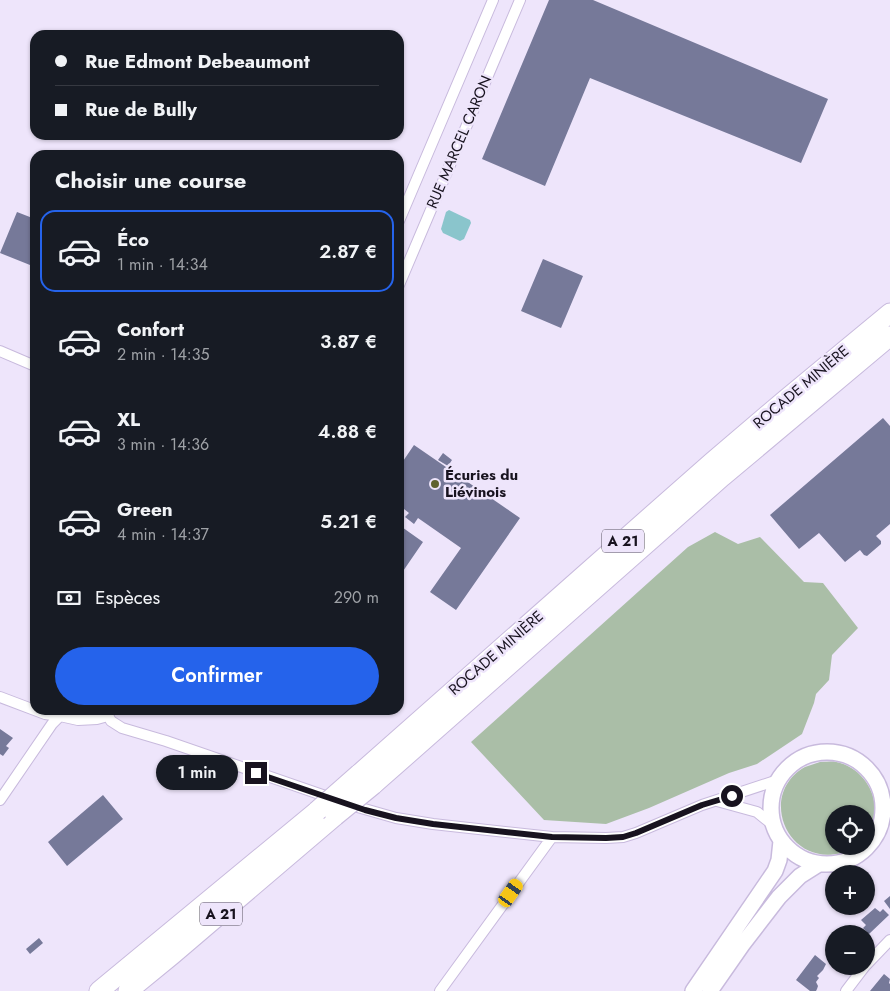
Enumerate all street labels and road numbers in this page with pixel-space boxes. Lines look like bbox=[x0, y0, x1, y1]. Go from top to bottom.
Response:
street label: RUE MARCEL CARON bbox=[421, 72, 497, 212]
street label: ROCADE MINIÈRE bbox=[748, 340, 854, 434]
road number: A 21 bbox=[602, 530, 644, 552]
street label: ROCADE MINIÈRE bbox=[444, 606, 548, 700]
road number: A 21 bbox=[200, 902, 242, 926]

